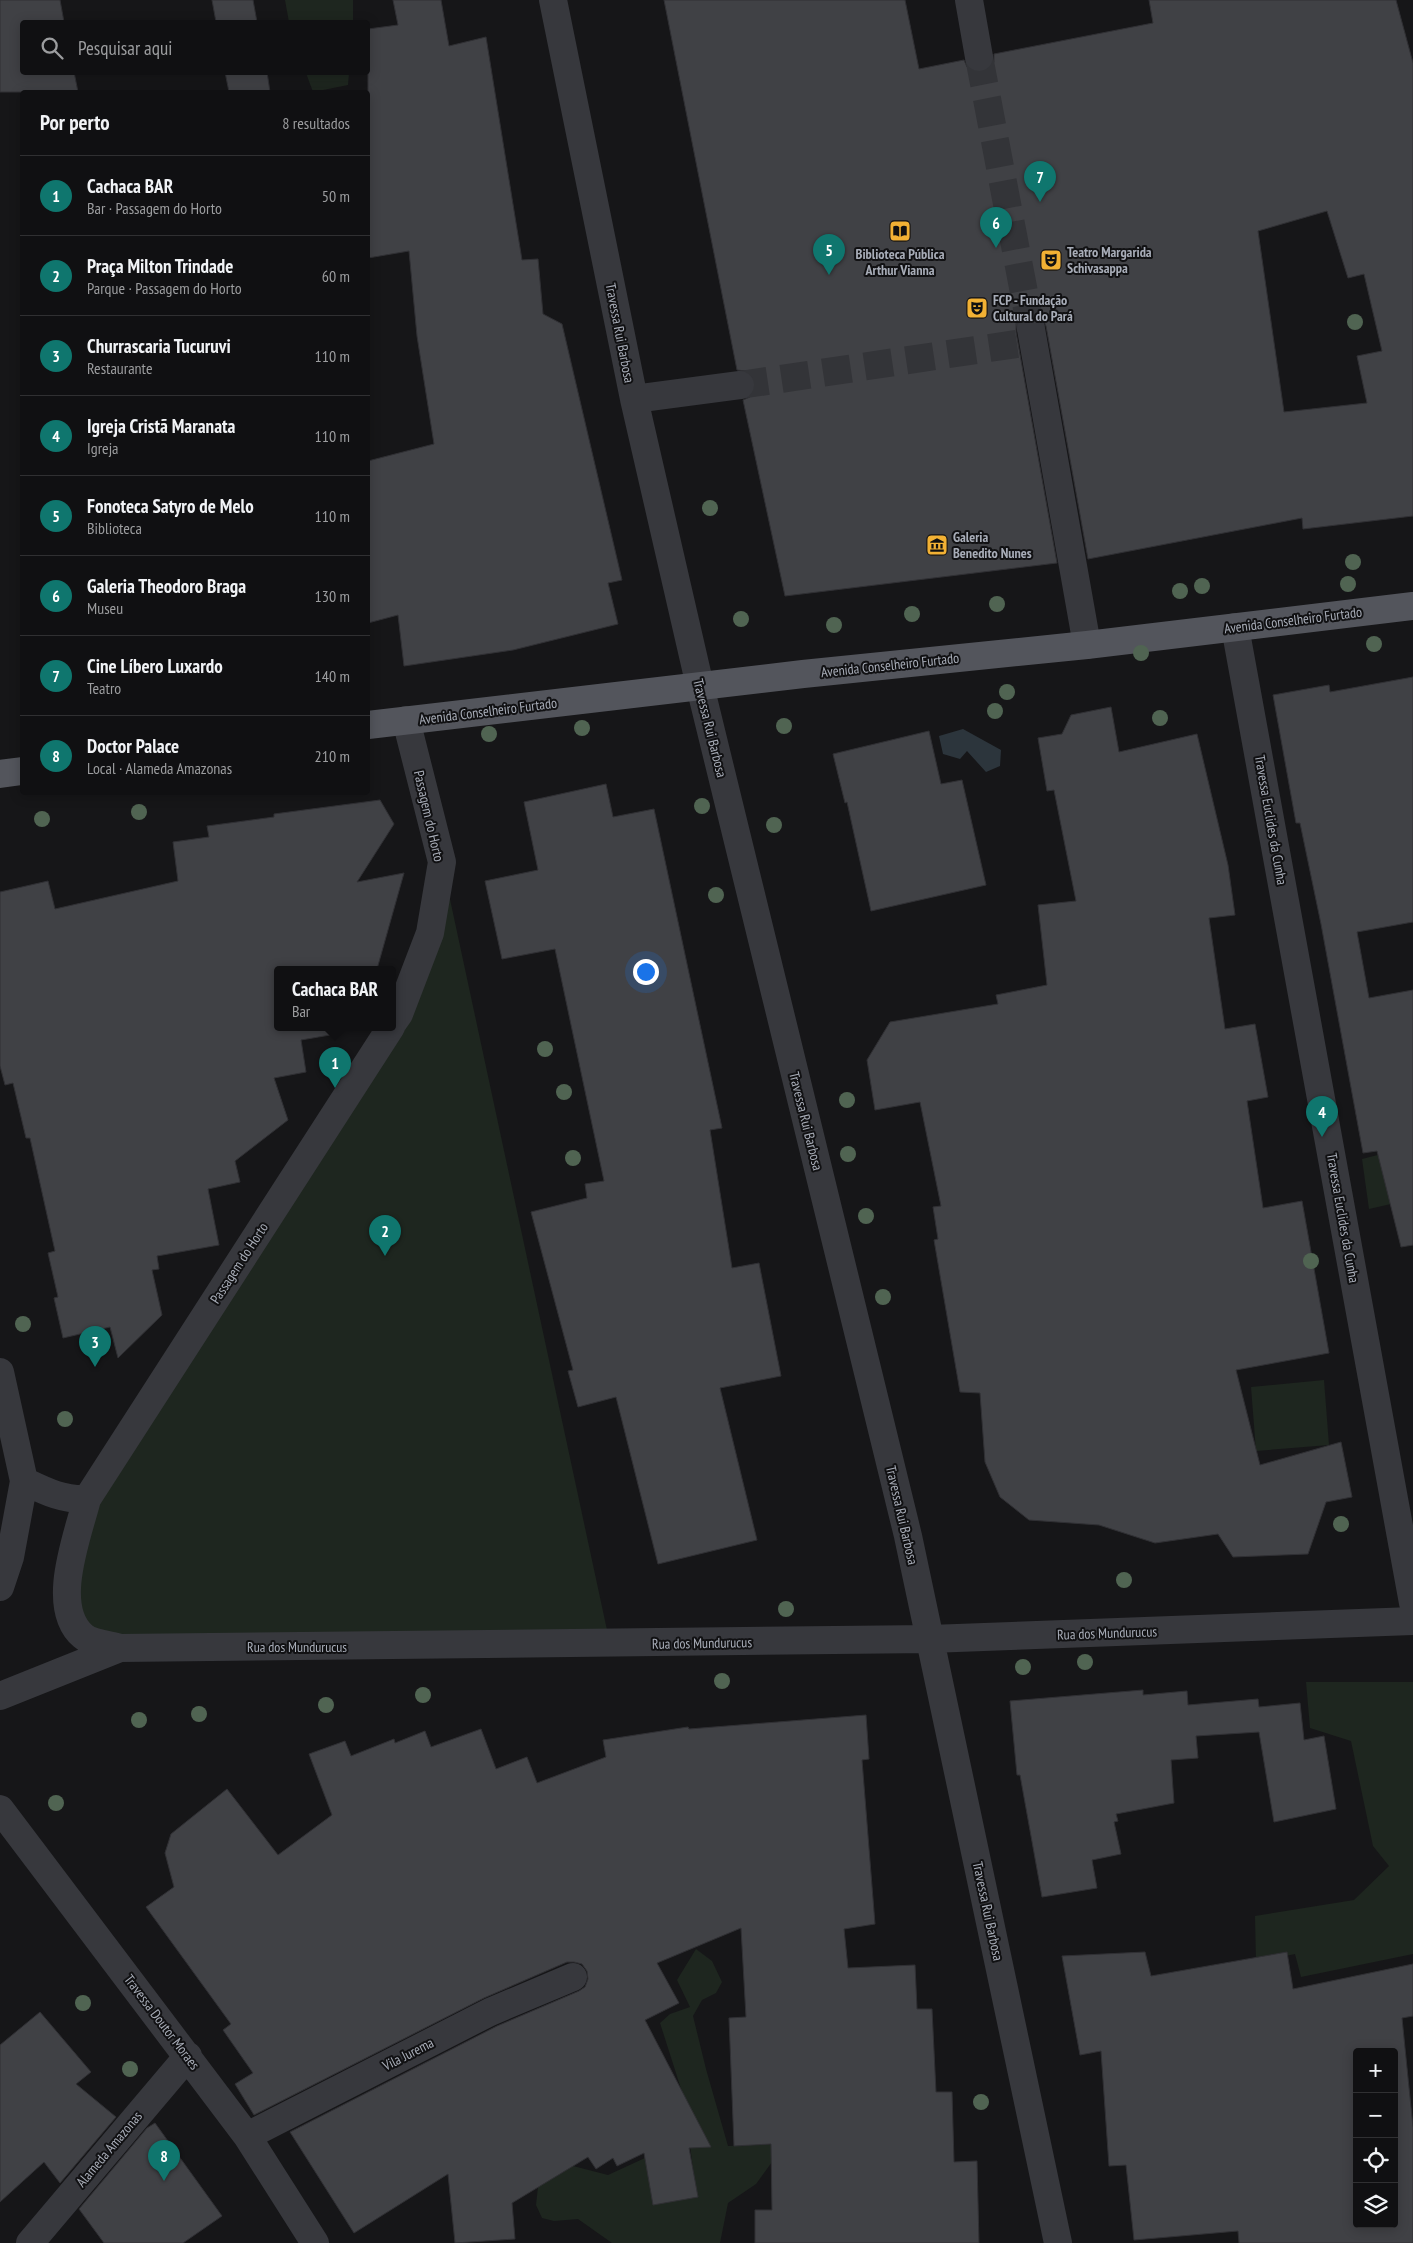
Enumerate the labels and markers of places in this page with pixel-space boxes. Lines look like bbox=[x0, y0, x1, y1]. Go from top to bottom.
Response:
pin: 7 bbox=[1024, 161, 1056, 202]
pin: 6 bbox=[980, 207, 1012, 248]
library icon: Biblioteca Pública Arthur Vianna bbox=[888, 219, 912, 243]
pin: 5 bbox=[813, 234, 845, 275]
place label: Teatro Margarida Schivasappa bbox=[1067, 243, 1152, 277]
place label: Biblioteca Pública Arthur Vianna bbox=[856, 245, 945, 279]
theatre icon: Teatro Margarida Schivasappa bbox=[1039, 248, 1063, 272]
place label: FCP - Fundação Cultural do Pará bbox=[993, 291, 1073, 325]
theatre icon: FCP - Fundação Cultural do Pará bbox=[965, 296, 989, 320]
place label: Galeria Benedito Nunes bbox=[953, 528, 1032, 562]
museum icon: Galeria Benedito Nunes bbox=[925, 533, 949, 557]
pin: 1 bbox=[319, 1047, 351, 1088]
pin: 4 bbox=[1306, 1096, 1338, 1137]
pin: 2 bbox=[369, 1215, 401, 1256]
pin: 3 bbox=[79, 1326, 111, 1367]
pin: 8 bbox=[148, 2140, 180, 2181]

